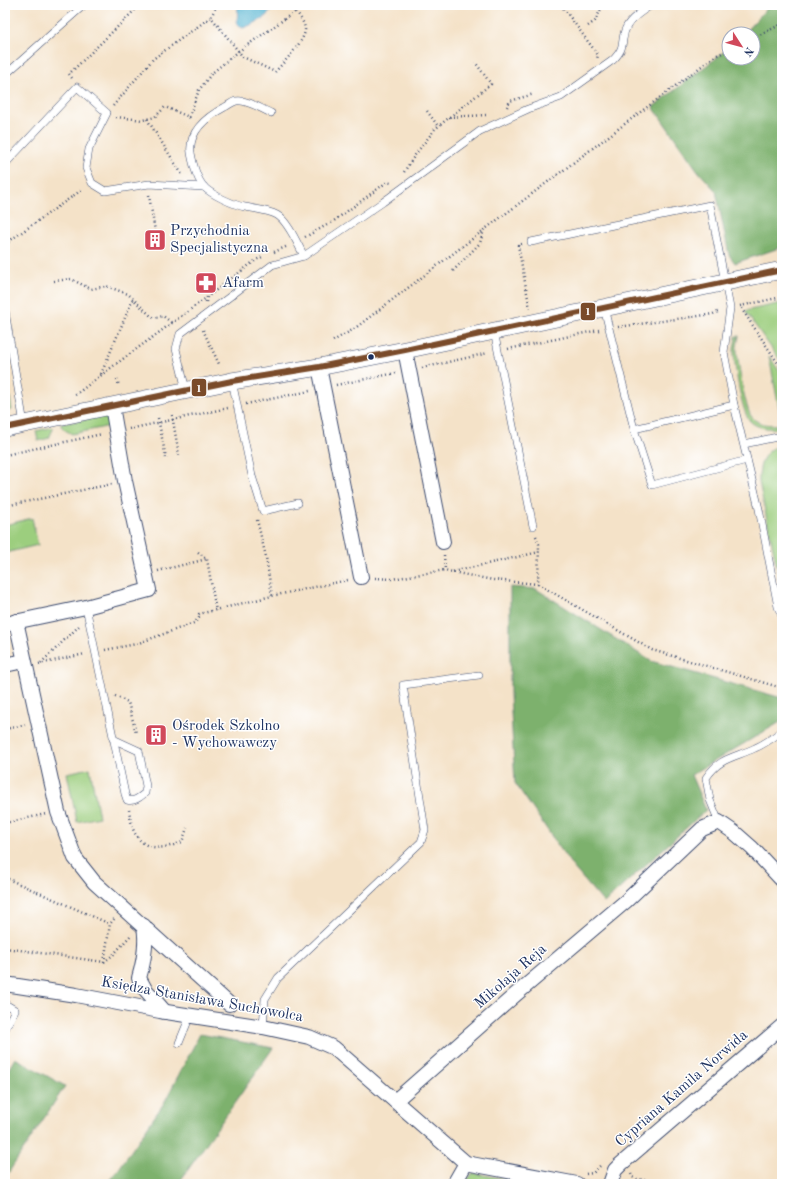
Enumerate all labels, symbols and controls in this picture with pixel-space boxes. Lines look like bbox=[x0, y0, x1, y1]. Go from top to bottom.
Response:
north arrow bbox=[721, 26, 761, 66]
text: N bbox=[741, 44, 755, 58]
place label: Przychodnia Specjalistyczna bbox=[170, 224, 269, 256]
building icon: Przychodnia Specjalistyczna bbox=[142, 227, 168, 253]
pharmacy icon: Afarm bbox=[193, 270, 219, 296]
place label: Afarm bbox=[222, 276, 264, 291]
line badge: 1 bbox=[580, 302, 596, 321]
text: 1 bbox=[585, 307, 591, 318]
unlabelled marker bbox=[366, 352, 376, 362]
line badge: 1 bbox=[191, 378, 207, 397]
text: 1 bbox=[196, 384, 202, 395]
place label: Ośrodek Szkolno - Wychowawczy bbox=[172, 719, 280, 751]
building icon: Ośrodek Szkolno - Wychowawczy bbox=[143, 722, 169, 748]
street label: Mikołaja Reja bbox=[472, 942, 550, 1012]
street label: Księdza Stanisława Suchowolca bbox=[100, 975, 305, 1025]
street label: Cypriana Kamila Norwida bbox=[613, 1027, 751, 1150]

